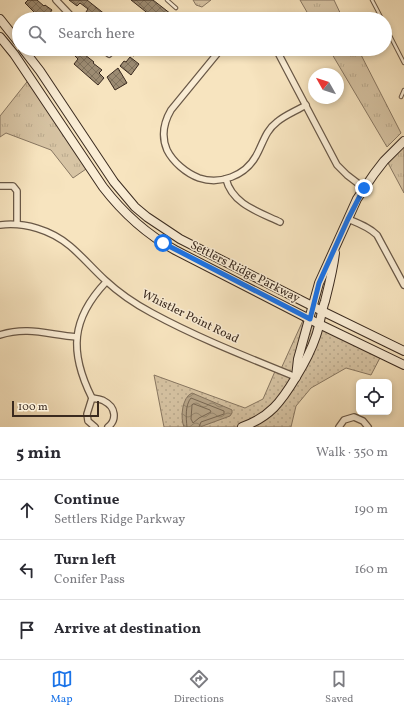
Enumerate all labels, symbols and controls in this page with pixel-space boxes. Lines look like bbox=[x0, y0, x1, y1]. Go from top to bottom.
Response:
search box bbox=[12, 12, 392, 56]
icon: search bbox=[26, 23, 48, 45]
text: Search here bbox=[58, 24, 135, 45]
north arrow bbox=[308, 68, 344, 104]
route end bbox=[355, 179, 373, 197]
route start bbox=[154, 234, 172, 252]
street label: Settlers Ridge Parkway bbox=[187, 237, 303, 307]
street label: Whistler Point Road bbox=[139, 287, 241, 348]
map controls bbox=[356, 379, 392, 415]
button: locate bbox=[356, 379, 392, 415]
scale bar bbox=[12, 399, 99, 418]
text: 100 m bbox=[18, 400, 48, 415]
text: 5 min bbox=[16, 442, 61, 465]
text: Walk · 350 m bbox=[316, 444, 388, 462]
text: Continue bbox=[54, 490, 119, 511]
icon: ahead bbox=[16, 499, 38, 521]
text: 190 m bbox=[354, 501, 388, 519]
text: Settlers Ridge Parkway bbox=[54, 511, 185, 529]
text: Turn left bbox=[54, 550, 116, 571]
icon: left bbox=[16, 559, 38, 581]
text: 160 m bbox=[354, 561, 388, 579]
text: Conifer Pass bbox=[54, 571, 125, 589]
icon: arrive bbox=[16, 619, 38, 641]
text: Arrive at destination bbox=[54, 619, 201, 640]
tab: Map bbox=[51, 668, 73, 707]
tab: Directions bbox=[174, 668, 224, 707]
tab: Saved bbox=[325, 668, 353, 707]

